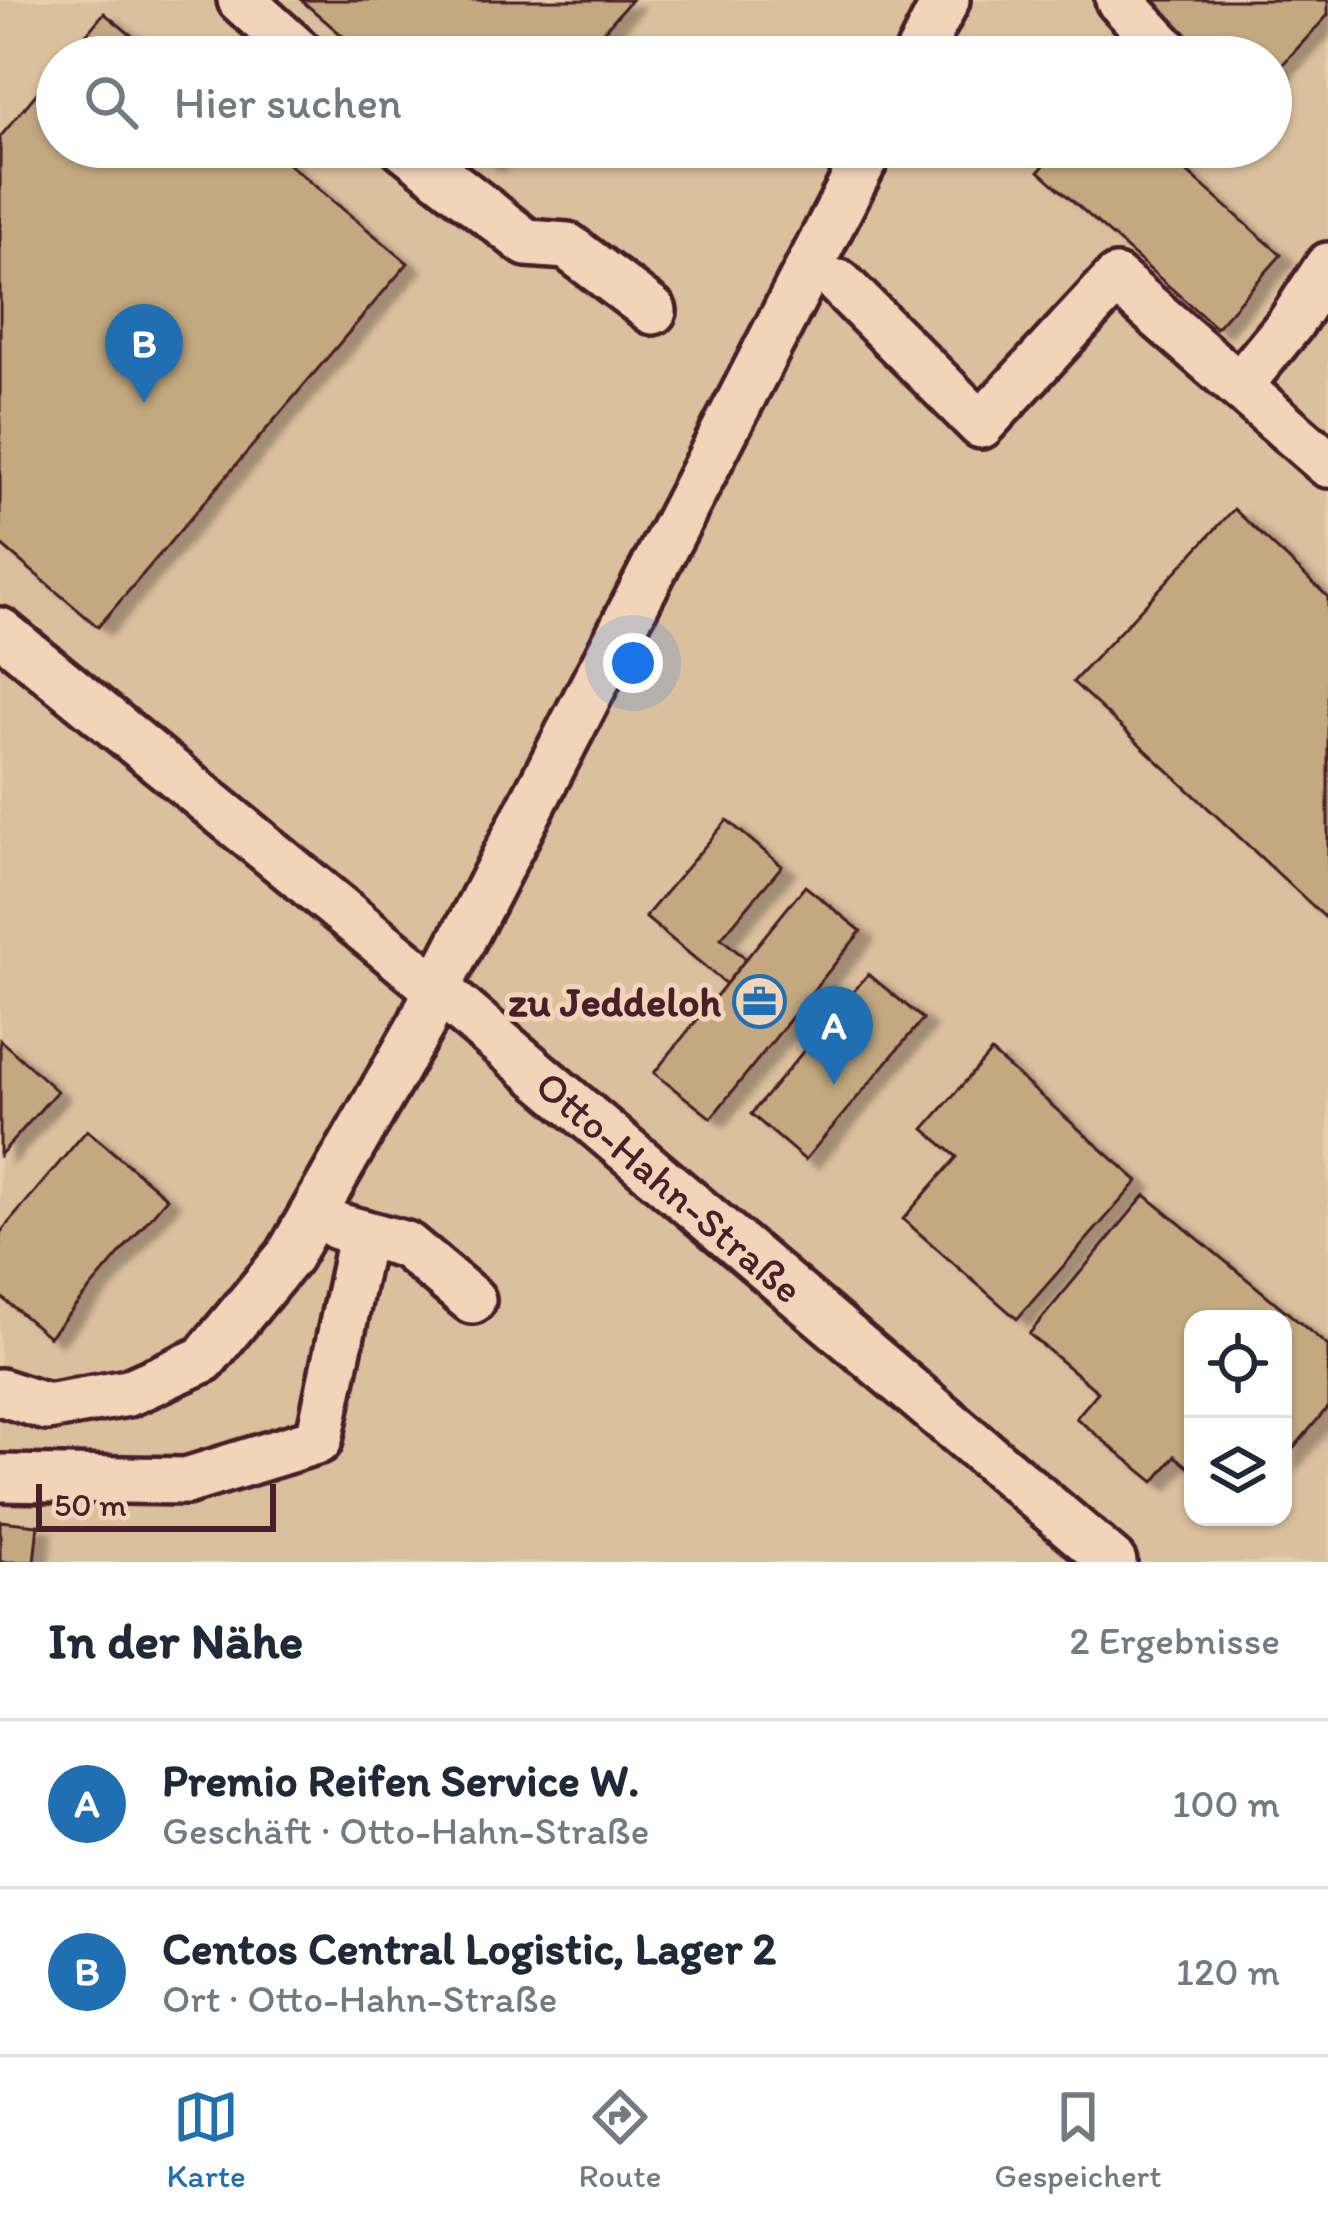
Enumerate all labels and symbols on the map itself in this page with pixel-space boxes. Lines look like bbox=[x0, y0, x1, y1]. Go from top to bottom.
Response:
pin: B bbox=[105, 304, 183, 403]
your location bbox=[603, 633, 663, 693]
office icon: zu Jeddeloh bbox=[732, 973, 788, 1029]
place label: zu Jeddeloh bbox=[508, 976, 722, 1027]
pin: A bbox=[795, 986, 873, 1085]
street label: Otto-Hahn-Straße bbox=[526, 1059, 814, 1314]
scale bar bbox=[36, 1478, 276, 1531]

